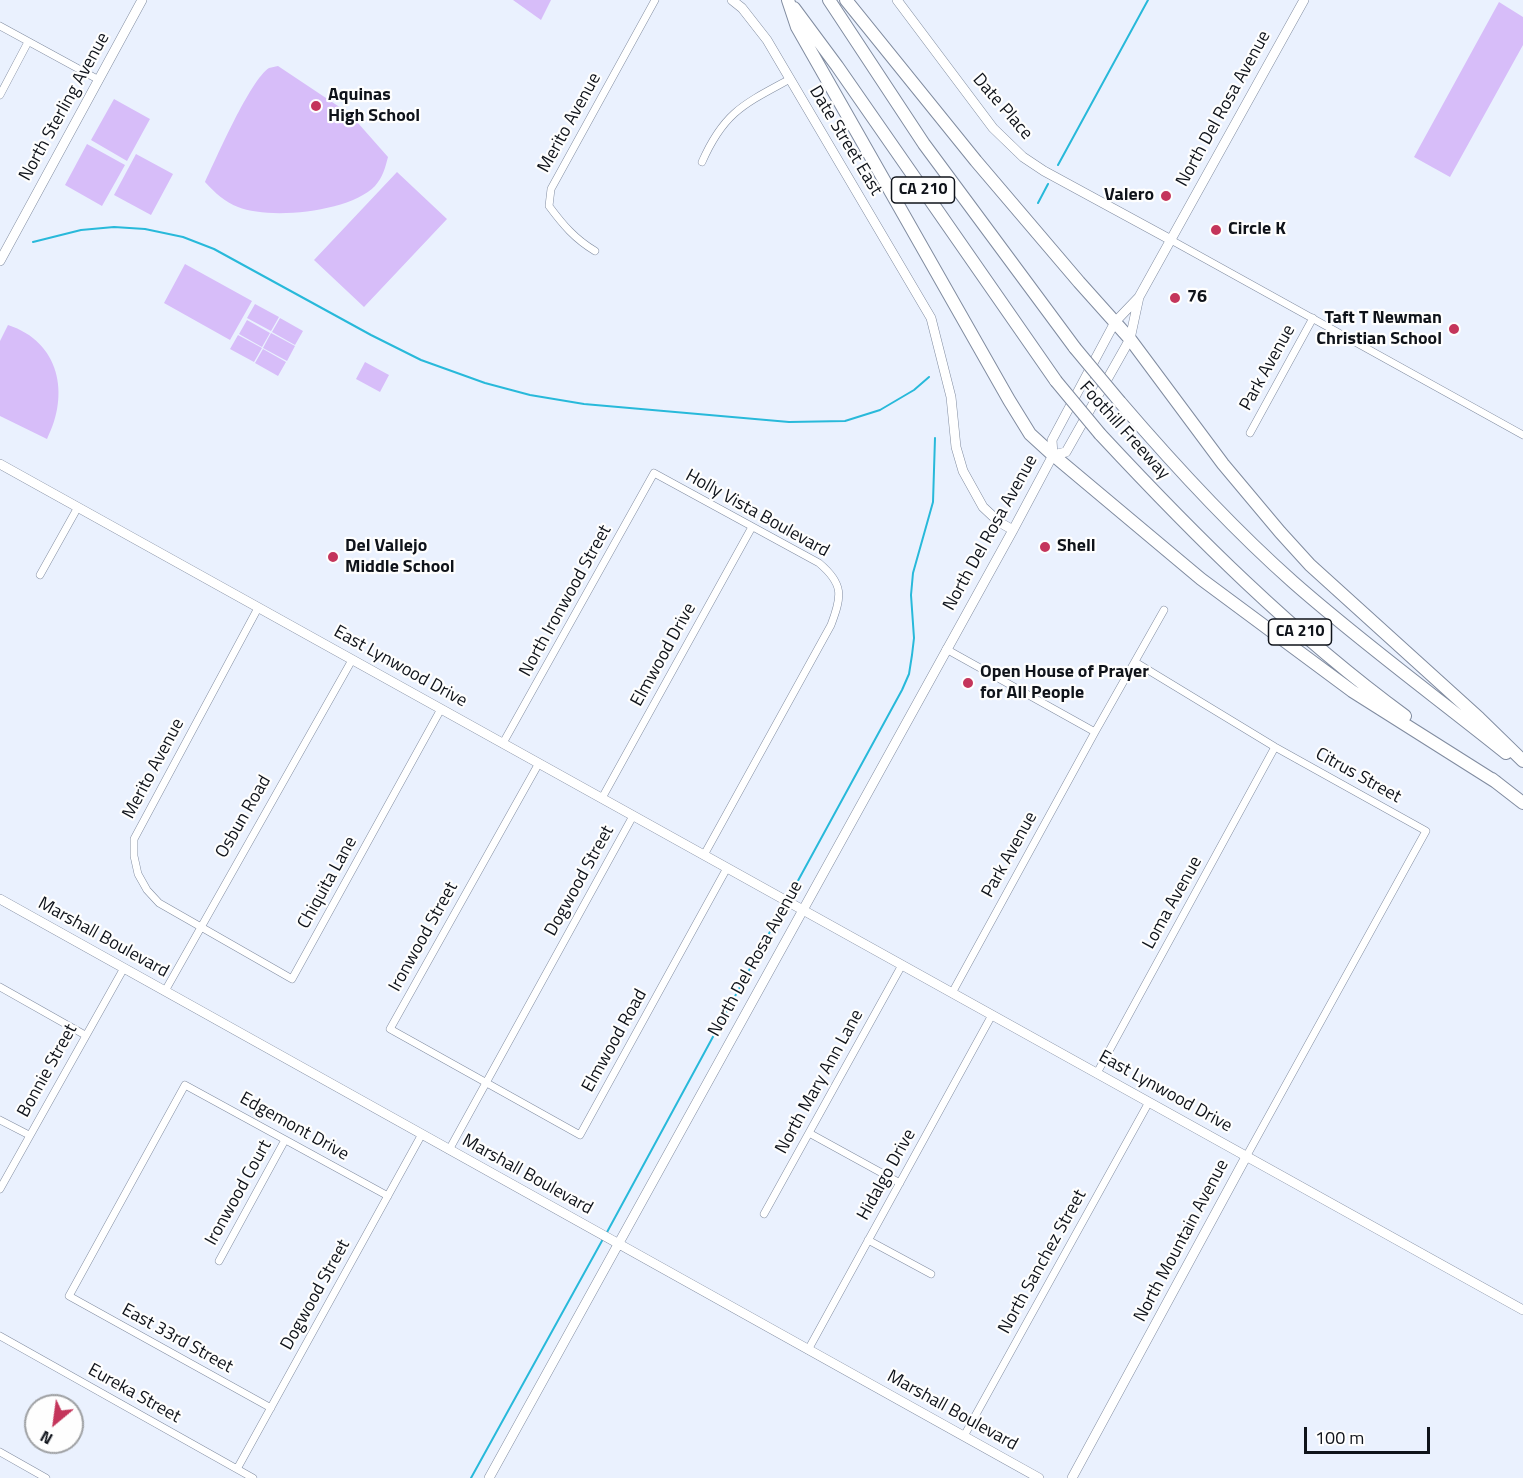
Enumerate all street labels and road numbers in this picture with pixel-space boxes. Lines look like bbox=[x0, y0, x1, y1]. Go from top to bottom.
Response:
street label: North Del Rosa Avenue bbox=[1172, 27, 1276, 191]
street label: North Sterling Avenue bbox=[15, 29, 115, 185]
street label: Merito Avenue bbox=[534, 69, 606, 177]
street label: Date Place bbox=[967, 69, 1037, 145]
street label: Date Street East bbox=[804, 82, 886, 200]
road number: CA 210 bbox=[892, 177, 954, 203]
street label: Park Avenue bbox=[1236, 321, 1300, 415]
street label: Foothill Freeway bbox=[1074, 377, 1174, 485]
street label: North Del Rosa Avenue bbox=[939, 451, 1043, 615]
street label: Holly Vista Boulevard bbox=[681, 466, 833, 562]
street label: North Ironwood Street bbox=[515, 521, 617, 681]
street label: Elmwood Drive bbox=[627, 600, 701, 710]
road number: CA 210 bbox=[1268, 619, 1332, 645]
street label: East Lynwood Drive bbox=[330, 621, 470, 713]
street label: Merito Avenue bbox=[119, 715, 189, 823]
street label: Citrus Street bbox=[1311, 744, 1405, 808]
street label: Osbun Road bbox=[212, 772, 276, 862]
street label: Park Avenue bbox=[978, 808, 1042, 902]
street label: Dogwood Street bbox=[541, 822, 619, 940]
street label: Chiquita Lane bbox=[294, 833, 362, 933]
street label: Loma Avenue bbox=[1139, 853, 1207, 953]
street label: North Del Rosa Avenue bbox=[704, 877, 808, 1041]
street label: Ironwood Street bbox=[385, 878, 463, 996]
street label: Marshall Boulevard bbox=[34, 893, 172, 983]
street label: Elmwood Road bbox=[578, 986, 652, 1096]
street label: North Mary Ann Lane bbox=[771, 1006, 869, 1158]
street label: Bonnie Street bbox=[14, 1021, 82, 1121]
street label: East Lynwood Drive bbox=[1095, 1046, 1235, 1138]
street label: Edgemont Drive bbox=[236, 1088, 352, 1166]
street label: Hidalgo Drive bbox=[853, 1126, 921, 1224]
street label: Marshall Boulevard bbox=[458, 1130, 596, 1220]
street label: Ironwood Court bbox=[201, 1137, 277, 1249]
street label: North Mountain Avenue bbox=[1130, 1156, 1234, 1326]
street label: North Sanchez Street bbox=[994, 1186, 1092, 1338]
street label: Dogwood Street bbox=[277, 1236, 355, 1354]
street label: East 33rd Street bbox=[118, 1300, 236, 1378]
street label: Eureka Street bbox=[84, 1360, 184, 1428]
street label: Marshall Boulevard bbox=[883, 1366, 1021, 1456]

